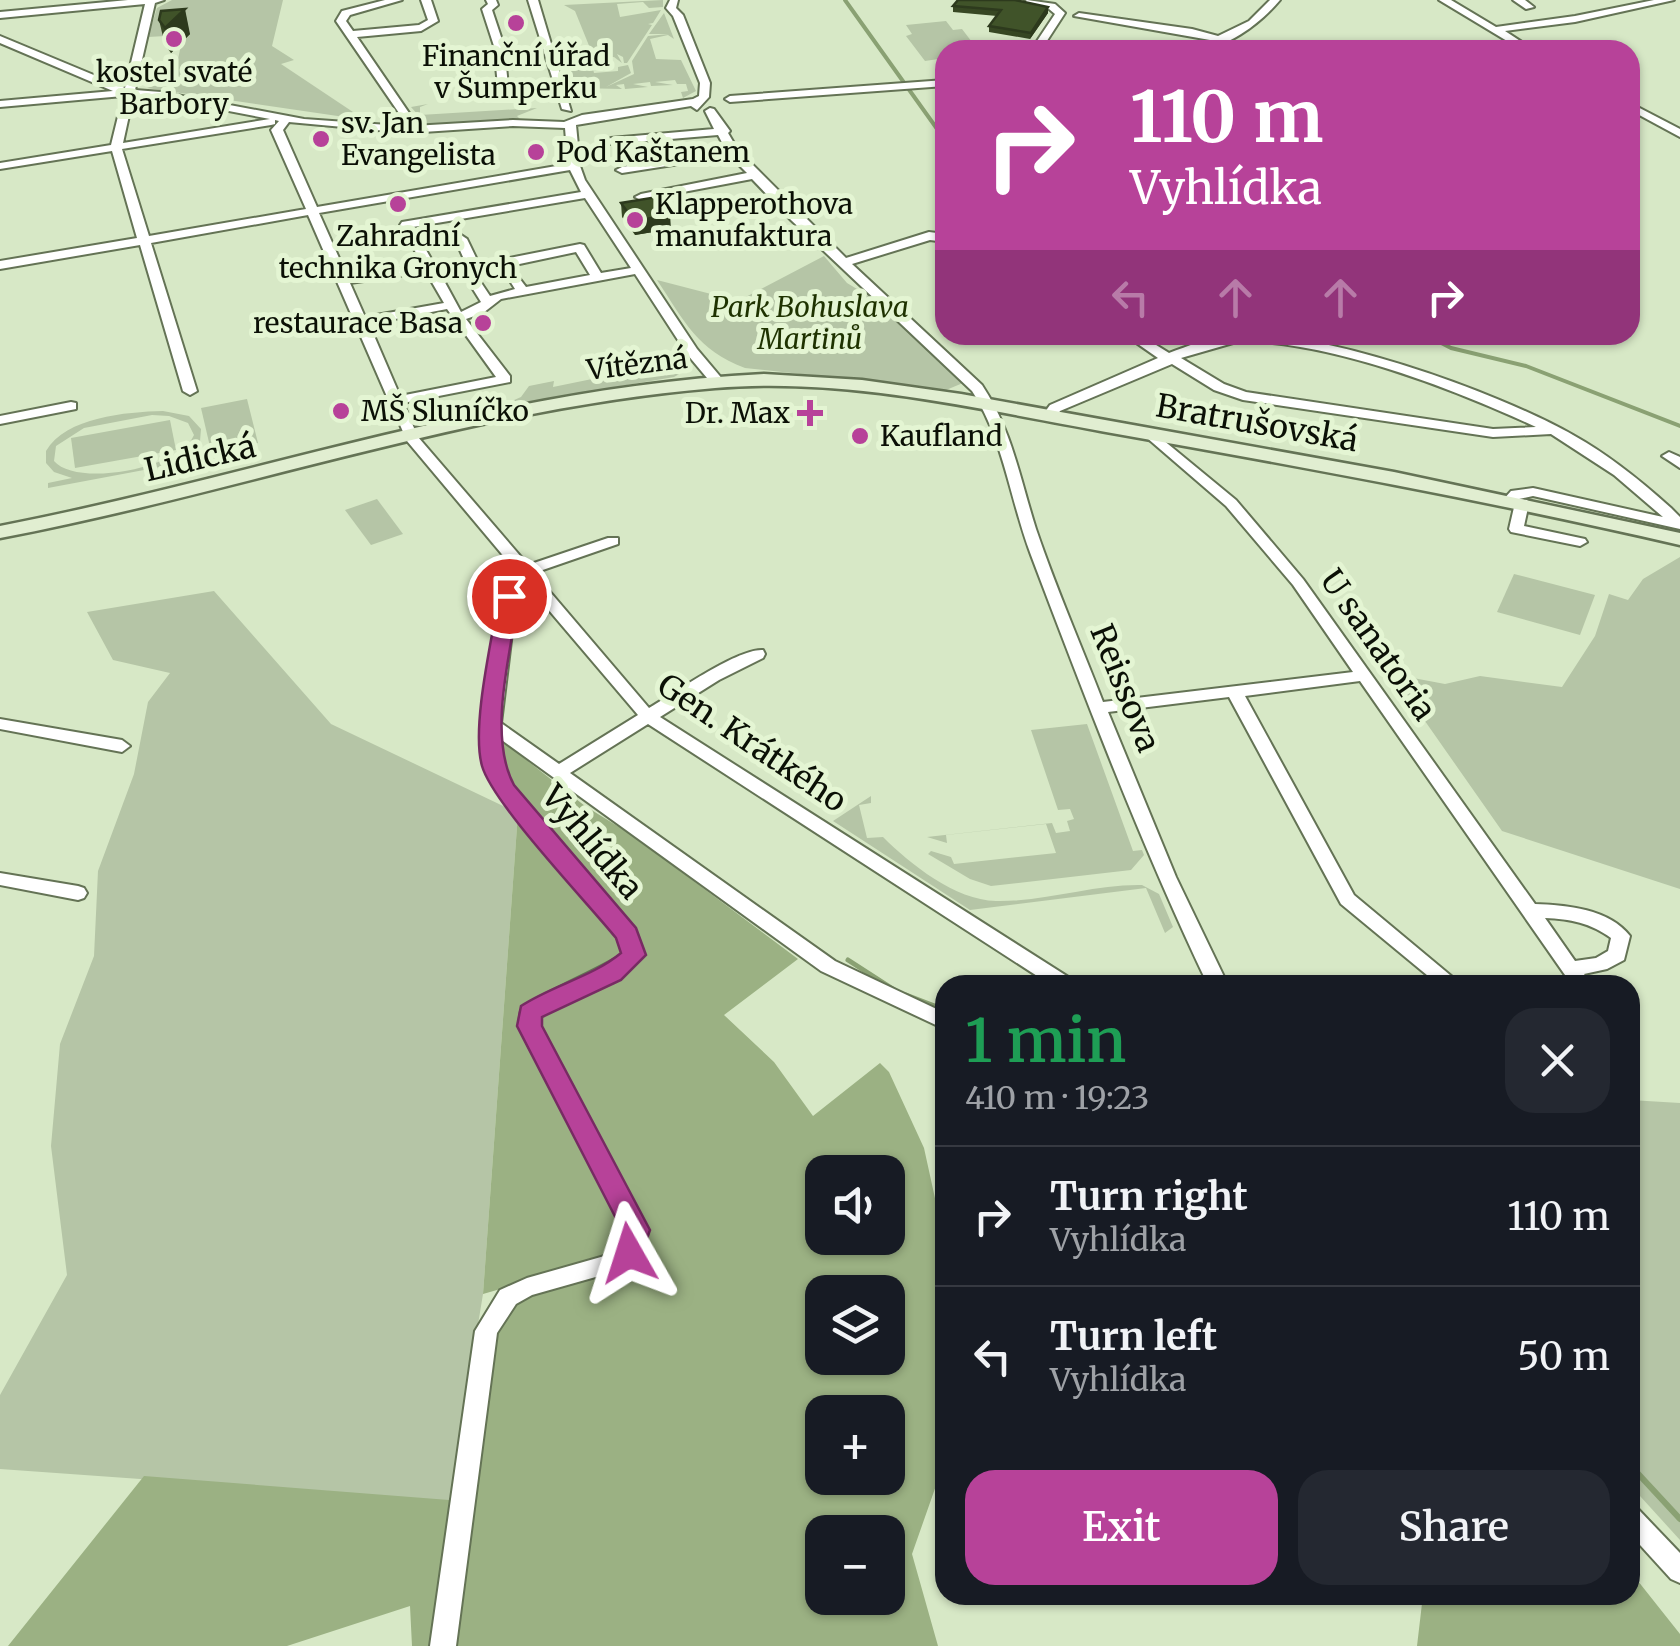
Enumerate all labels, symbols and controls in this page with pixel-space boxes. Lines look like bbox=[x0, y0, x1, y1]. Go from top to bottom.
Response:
marker: Finanční úřad v Šumperku bbox=[505, 12, 527, 34]
marker: kostel svaté Barbory bbox=[163, 28, 185, 50]
place label: Finanční úřad v Šumperku bbox=[422, 38, 610, 106]
place label: kostel svaté Barbory bbox=[96, 54, 252, 122]
text: 110 m bbox=[1130, 73, 1323, 161]
icon: right bbox=[965, 80, 1095, 210]
place label: sv. Jan Evangelista bbox=[341, 105, 496, 173]
marker: sv. Jan Evangelista bbox=[310, 128, 332, 150]
place label: Pod Kaštanem bbox=[556, 134, 750, 170]
marker: Pod Kaštanem bbox=[525, 141, 547, 163]
text: Vyhlídka bbox=[1130, 160, 1322, 216]
place label: Klapperothova manufaktura bbox=[655, 186, 853, 254]
marker: Zahradní technika Gronych bbox=[387, 193, 409, 215]
marker: Klapperothova manufaktura bbox=[624, 209, 646, 231]
place label: Zahradní technika Gronych bbox=[279, 218, 517, 286]
icon: left bbox=[1103, 270, 1158, 325]
icon: ahead bbox=[1208, 270, 1263, 325]
icon: ahead bbox=[1313, 270, 1368, 325]
icon: right bbox=[1418, 270, 1473, 325]
park label: Park Bohuslava Martinů bbox=[711, 289, 909, 357]
place label: restaurace Basa bbox=[253, 305, 463, 341]
marker: restaurace Basa bbox=[472, 312, 494, 334]
street label: Vítězná bbox=[584, 340, 689, 388]
street label: Bratrušovská bbox=[1153, 386, 1361, 460]
place label: MŠ Sluníčko bbox=[361, 393, 529, 429]
place label: Dr. Max bbox=[685, 395, 790, 431]
marker: MŠ Sluníčko bbox=[330, 400, 352, 422]
marker: Dr. Max bbox=[799, 402, 821, 424]
place label: Kaufland bbox=[880, 418, 1003, 454]
marker: Kaufland bbox=[849, 425, 871, 447]
street label: Lidická bbox=[141, 426, 259, 490]
pin bbox=[467, 554, 552, 639]
street label: U sanatoria bbox=[1311, 562, 1445, 728]
icon: arrive bbox=[482, 569, 537, 624]
street label: Reissova bbox=[1081, 618, 1169, 758]
street label: Gen. Krátkého bbox=[650, 665, 854, 821]
street label: Vyhlídka bbox=[532, 776, 651, 907]
text: 1 min bbox=[965, 1003, 1126, 1078]
button: close bbox=[1505, 1008, 1610, 1113]
text: 410 m · 19:23 bbox=[965, 1078, 1149, 1118]
map controls bbox=[805, 1155, 905, 1615]
button: sound bbox=[805, 1155, 905, 1255]
text: Turn right bbox=[1050, 1173, 1248, 1220]
icon: right bbox=[965, 1189, 1020, 1244]
text: 110 m bbox=[1507, 1193, 1610, 1240]
position arrow bbox=[577, 1201, 681, 1305]
text: Vyhlídka bbox=[1050, 1220, 1187, 1260]
button: layers bbox=[805, 1275, 905, 1375]
text: Turn left bbox=[1050, 1313, 1217, 1360]
icon: left bbox=[965, 1329, 1020, 1384]
text: 50 m bbox=[1517, 1333, 1610, 1380]
text: Vyhlídka bbox=[1050, 1360, 1187, 1400]
button: + bbox=[805, 1395, 905, 1495]
button: Exit bbox=[965, 1470, 1278, 1585]
button: Share bbox=[1298, 1470, 1610, 1585]
button: − bbox=[805, 1515, 905, 1615]

